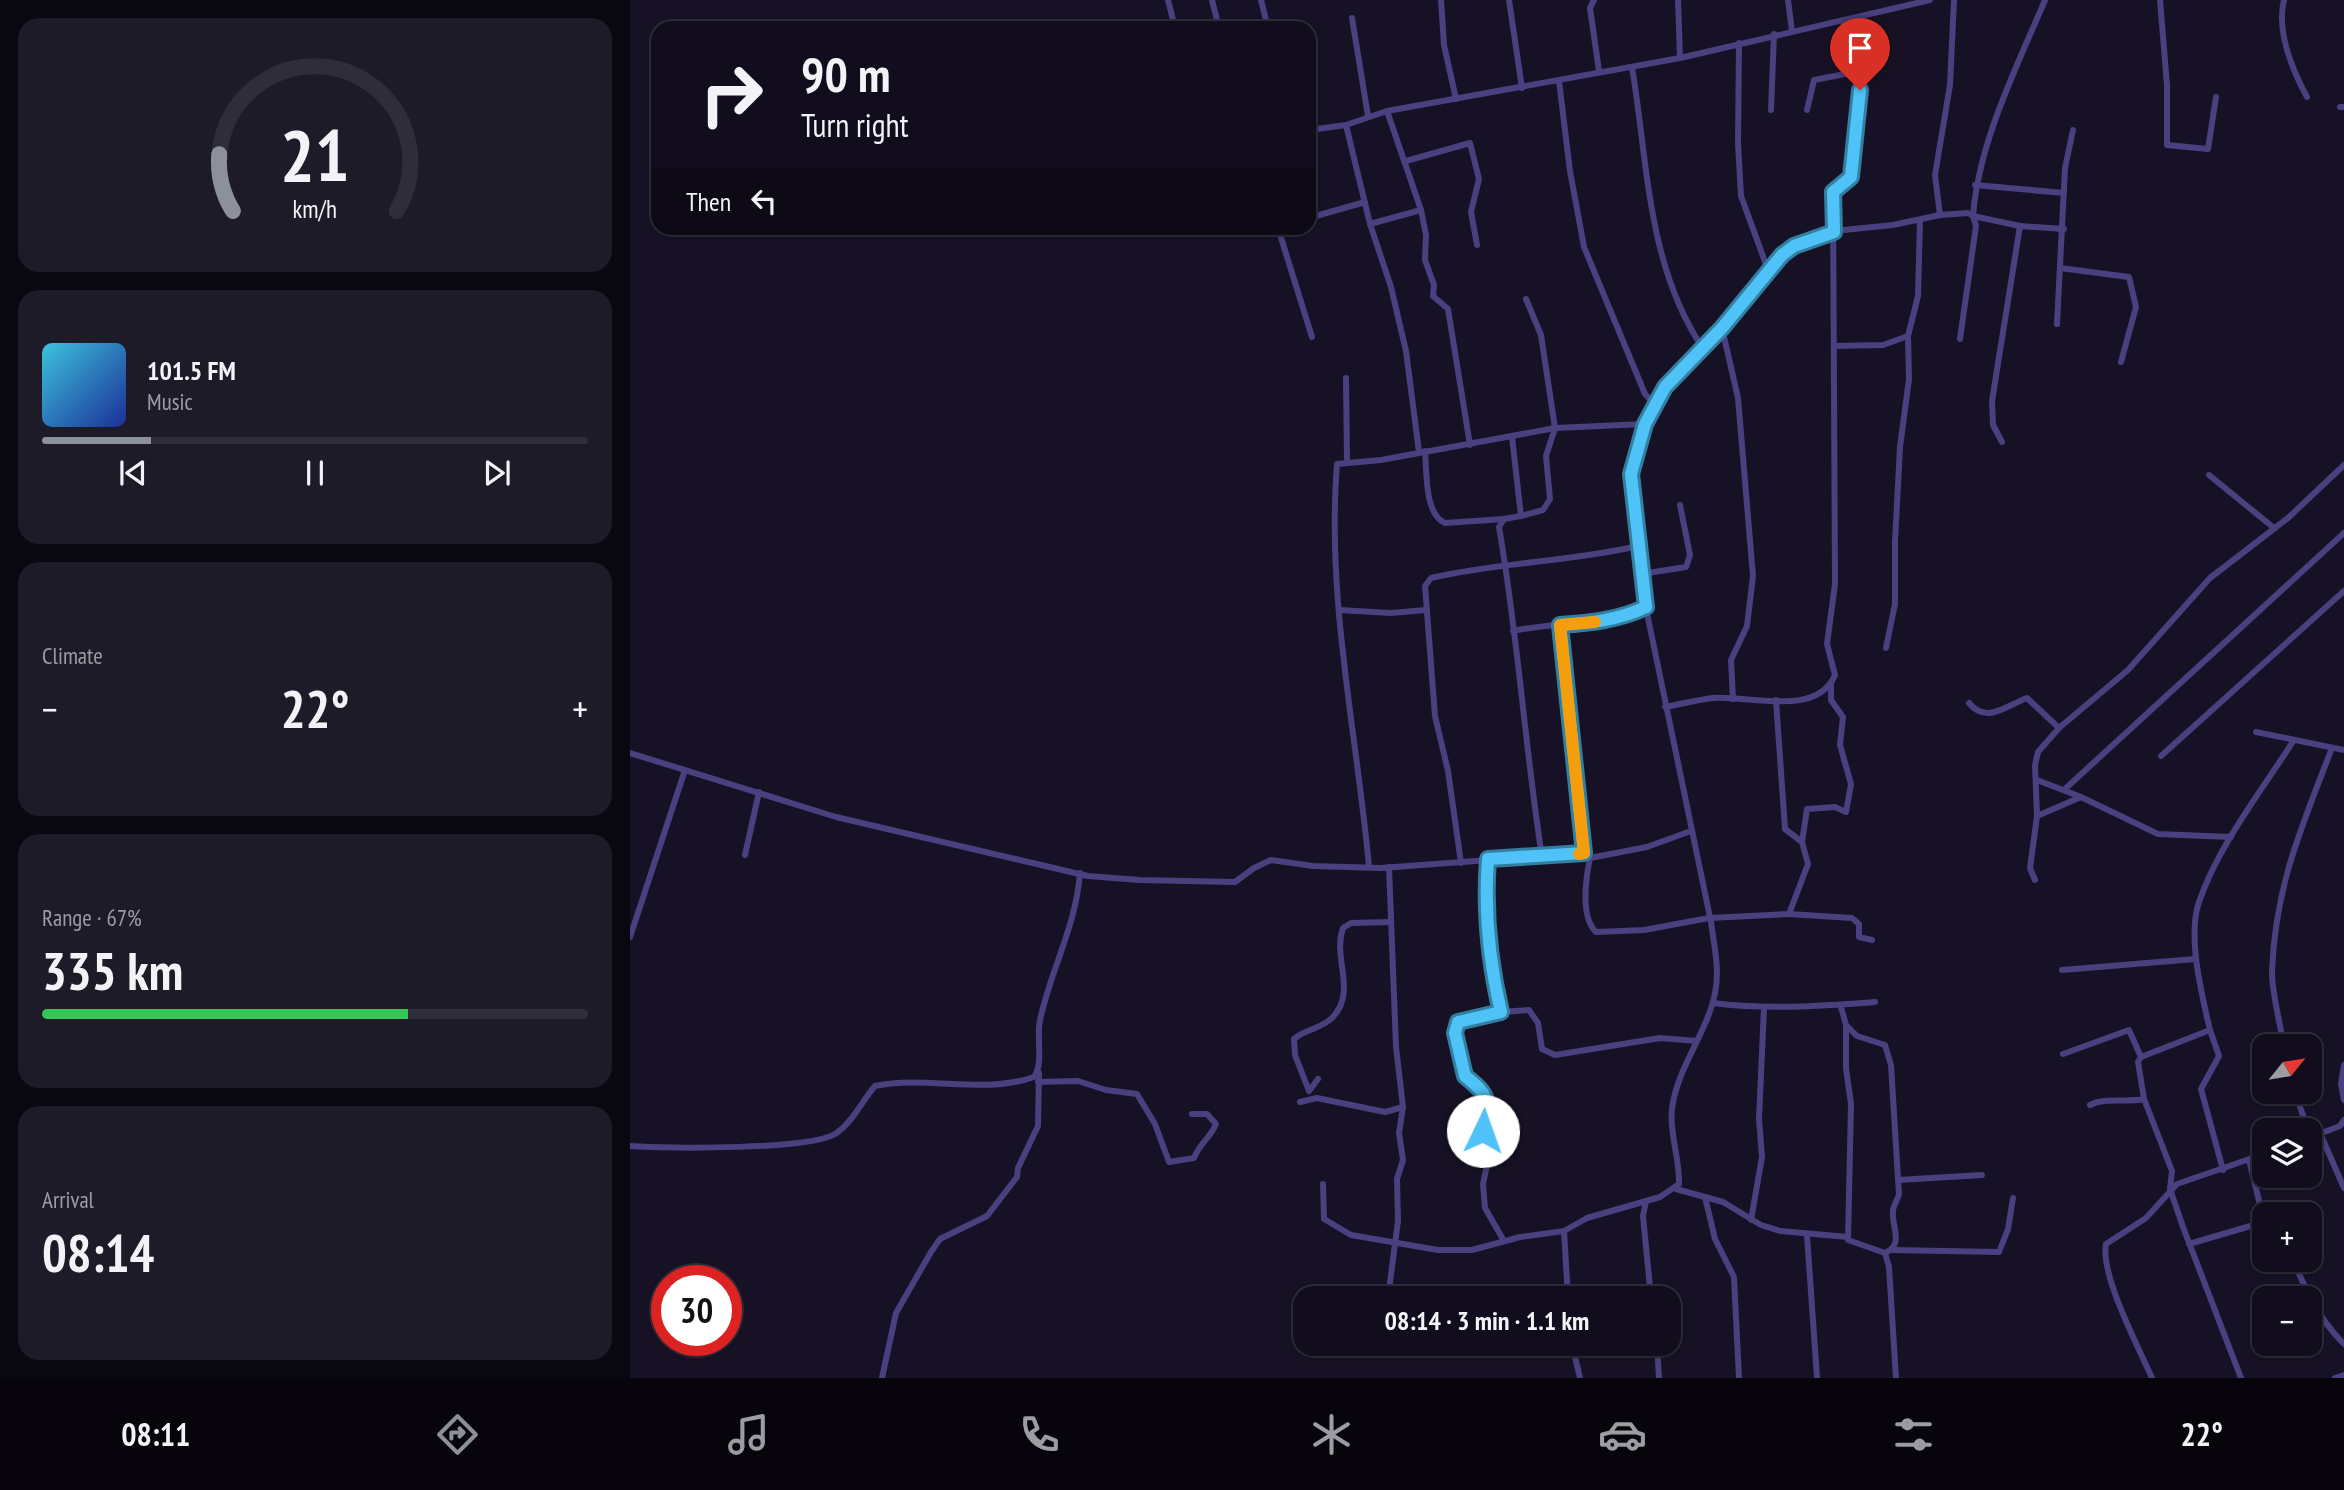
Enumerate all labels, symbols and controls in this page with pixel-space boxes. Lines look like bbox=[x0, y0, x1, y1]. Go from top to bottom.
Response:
pin bbox=[1830, 18, 1890, 90]
icon: arrive bbox=[1841, 29, 1879, 67]
text: 90 m bbox=[801, 42, 890, 106]
icon: right bbox=[686, 49, 777, 140]
text: Turn right bbox=[801, 104, 909, 146]
text: 21 bbox=[280, 107, 350, 201]
icon: left bbox=[745, 182, 783, 220]
text: Then bbox=[686, 185, 731, 218]
text: km/h bbox=[293, 193, 337, 225]
text: 101.5 FM bbox=[147, 354, 236, 387]
text: Music bbox=[147, 387, 193, 416]
icon: previous bbox=[114, 454, 152, 492]
icon: pause bbox=[296, 454, 334, 492]
icon: next bbox=[478, 454, 516, 492]
text: Climate bbox=[42, 641, 103, 670]
text: 22° bbox=[281, 675, 349, 742]
text: − bbox=[42, 684, 58, 733]
text: + bbox=[572, 684, 588, 733]
text: Range · 67% bbox=[42, 903, 142, 932]
text: 335 km bbox=[42, 937, 183, 1004]
north arrow bbox=[2252, 1034, 2322, 1104]
map controls bbox=[2252, 1034, 2322, 1356]
position arrow bbox=[1446, 1094, 1520, 1168]
button: layers bbox=[2252, 1118, 2322, 1188]
text: Arrival bbox=[42, 1185, 94, 1214]
button: + bbox=[2252, 1202, 2322, 1272]
text: 08:14 bbox=[42, 1219, 154, 1286]
speed limit sign: 30 bbox=[651, 1265, 742, 1356]
button: − bbox=[2252, 1286, 2322, 1356]
text: 08:14 · 3 min · 1.1 km bbox=[1385, 1304, 1589, 1337]
icon: directions bbox=[433, 1410, 482, 1459]
icon: music bbox=[724, 1410, 773, 1459]
icon: phone bbox=[1015, 1410, 1064, 1459]
icon: climate bbox=[1307, 1410, 1356, 1459]
icon: car bbox=[1598, 1410, 1647, 1459]
icon: filters bbox=[1889, 1410, 1938, 1459]
text: 08:11 bbox=[121, 1413, 190, 1455]
text: 22° bbox=[2181, 1413, 2223, 1455]

